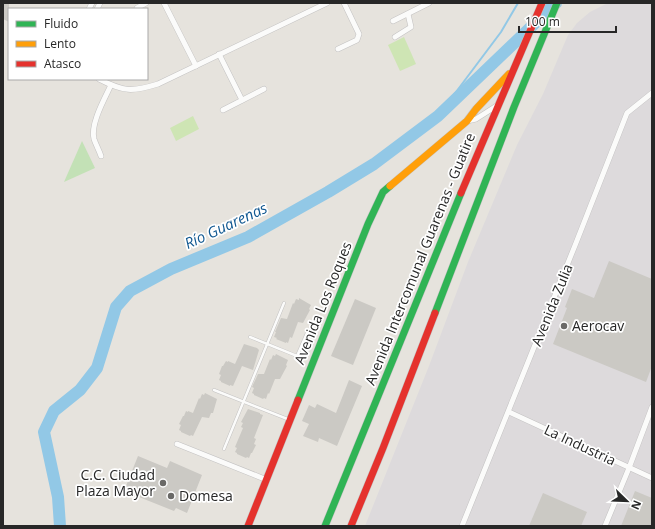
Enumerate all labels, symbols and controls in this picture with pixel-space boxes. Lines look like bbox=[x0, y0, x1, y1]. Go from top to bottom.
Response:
legend bbox=[8, 8, 148, 80]
scale bar bbox=[519, 8, 616, 34]
text: 100 m bbox=[525, 13, 560, 30]
text: Fluido bbox=[44, 15, 78, 32]
text: Lento bbox=[44, 35, 76, 52]
text: Atasco bbox=[44, 55, 81, 72]
street label: Avenida Intercomunal Guarenas - Guatire bbox=[360, 130, 479, 388]
water label: Río Guarenas bbox=[181, 197, 271, 253]
street label: Avenida Los Roques bbox=[289, 238, 356, 367]
street label: Avenida Zulia bbox=[526, 261, 577, 349]
place label: Aerocav bbox=[572, 316, 624, 335]
marker: Aerocav bbox=[559, 321, 569, 331]
street label: La Industria bbox=[541, 420, 619, 469]
place label: C.C. Ciudad Plaza Mayor bbox=[76, 465, 155, 500]
marker: C.C. Ciudad Plaza Mayor bbox=[158, 478, 168, 488]
north arrow bbox=[607, 481, 647, 521]
place label: Domesa bbox=[179, 486, 233, 505]
marker: Domesa bbox=[166, 491, 176, 501]
text: N bbox=[628, 498, 645, 512]

